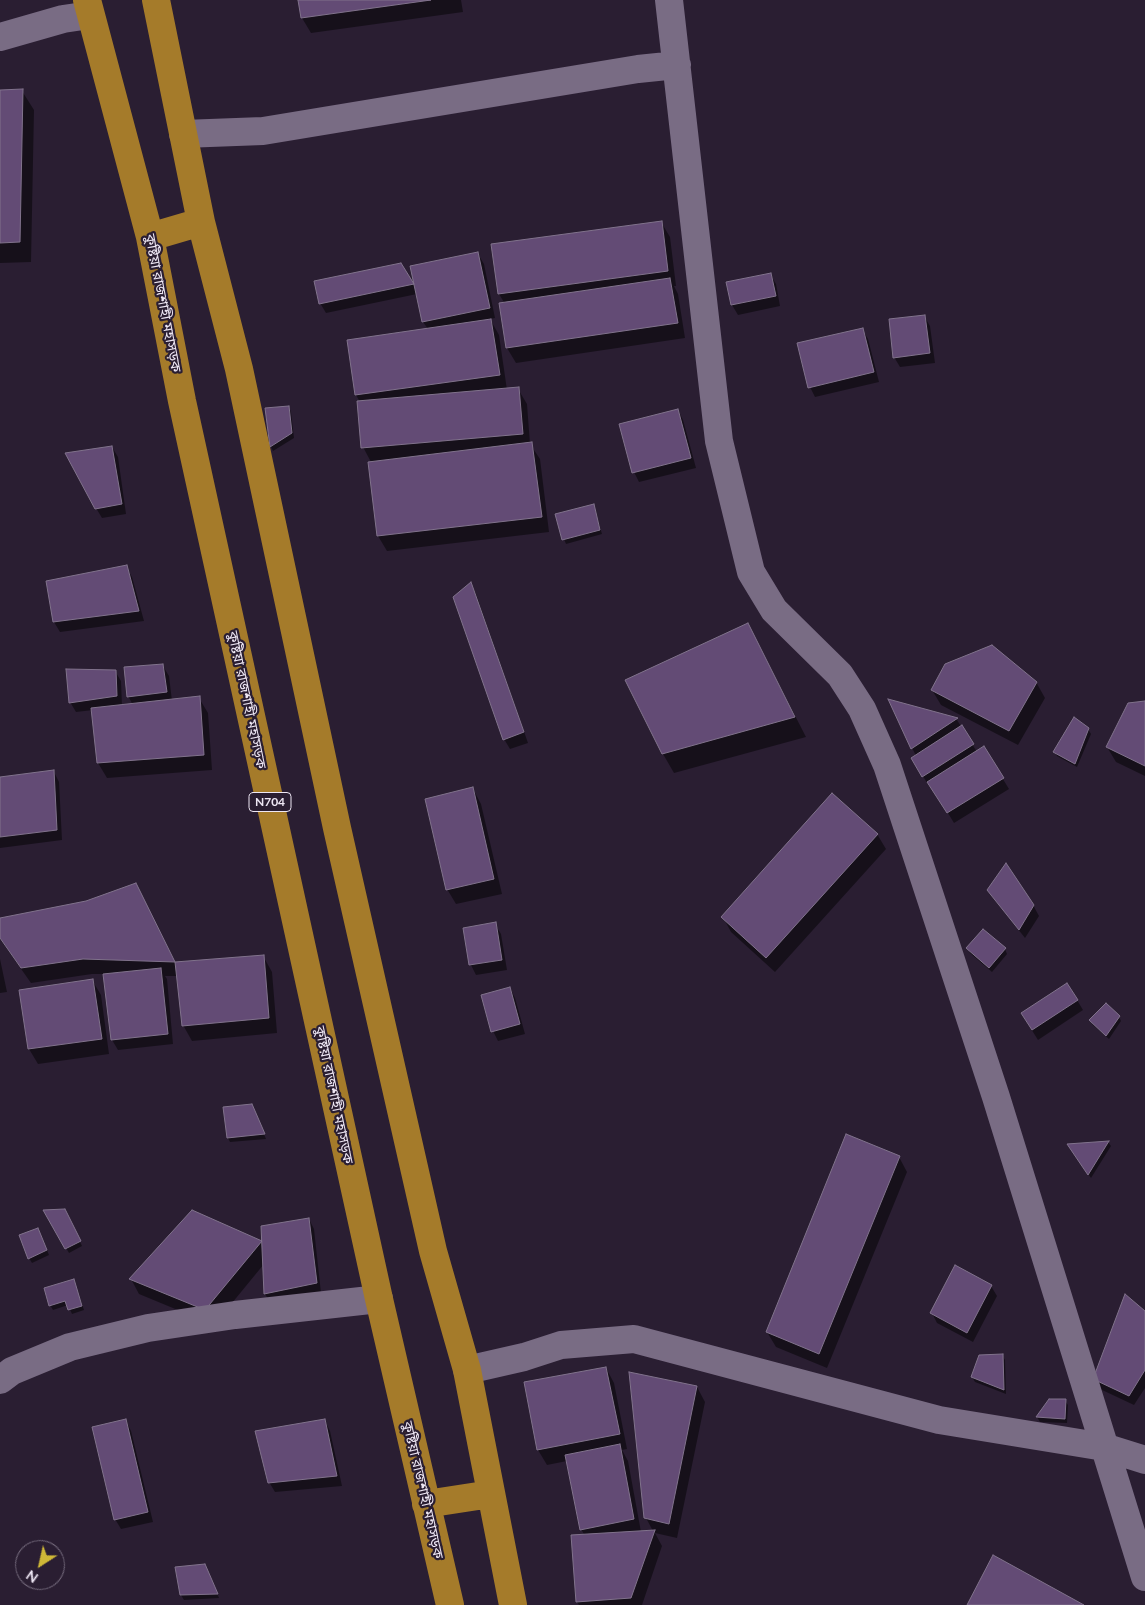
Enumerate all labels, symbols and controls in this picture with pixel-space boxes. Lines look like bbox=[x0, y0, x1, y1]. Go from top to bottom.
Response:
street label: কুষ্টিয়া রাজশাহী মহাসড়ক bbox=[141, 232, 185, 374]
street label: কুষ্টিয়া রাজশাহী মহাসড়ক bbox=[224, 630, 270, 770]
road number: N704 bbox=[249, 792, 291, 812]
street label: কুষ্টিয়া রাজশাহী মহাসড়ক bbox=[311, 1025, 357, 1165]
street label: কুষ্টিয়া রাজশাহী মহাসড়ক bbox=[399, 1420, 447, 1560]
north arrow bbox=[15, 1540, 65, 1590]
text: N bbox=[22, 1567, 41, 1587]

